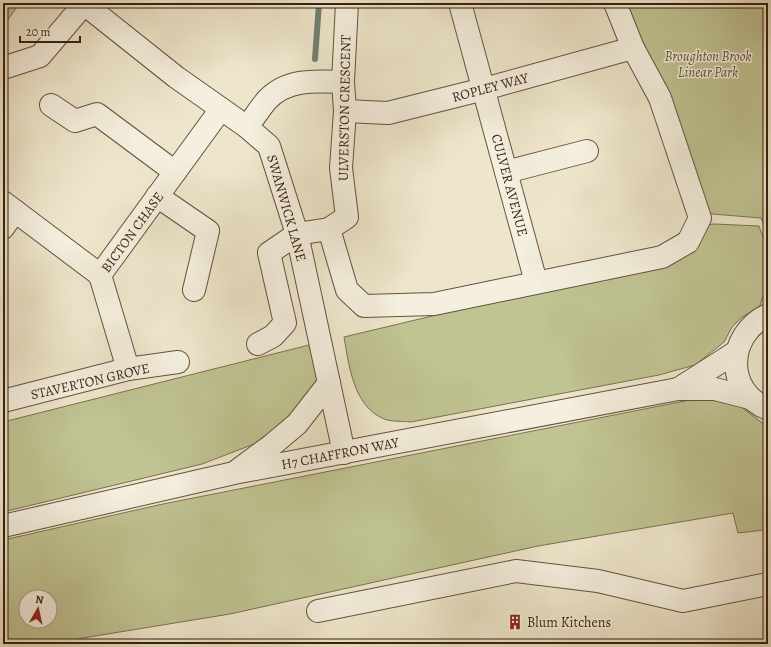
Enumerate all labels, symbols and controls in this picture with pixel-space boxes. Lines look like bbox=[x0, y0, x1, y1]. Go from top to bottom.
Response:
scale bar bbox=[20, 18, 80, 44]
text: 20 m bbox=[26, 24, 50, 40]
street label: ULVERSTON CRESCENT bbox=[334, 34, 355, 181]
park label: Broughton Brook Linear Park bbox=[664, 47, 752, 82]
street label: ROPLEY WAY bbox=[450, 68, 531, 107]
street label: CULVER AVENUE bbox=[487, 132, 532, 238]
street label: SWANWICK LANE bbox=[262, 152, 311, 264]
street label: BICTON CHASE bbox=[97, 188, 168, 276]
street label: STAVERTON GROVE bbox=[29, 359, 151, 404]
street label: H7 CHAFFRON WAY bbox=[280, 433, 401, 474]
north arrow bbox=[18, 589, 58, 629]
text: N bbox=[34, 592, 45, 608]
building icon: Blum Kitchens bbox=[506, 613, 524, 631]
place label: Blum Kitchens bbox=[527, 613, 611, 632]

